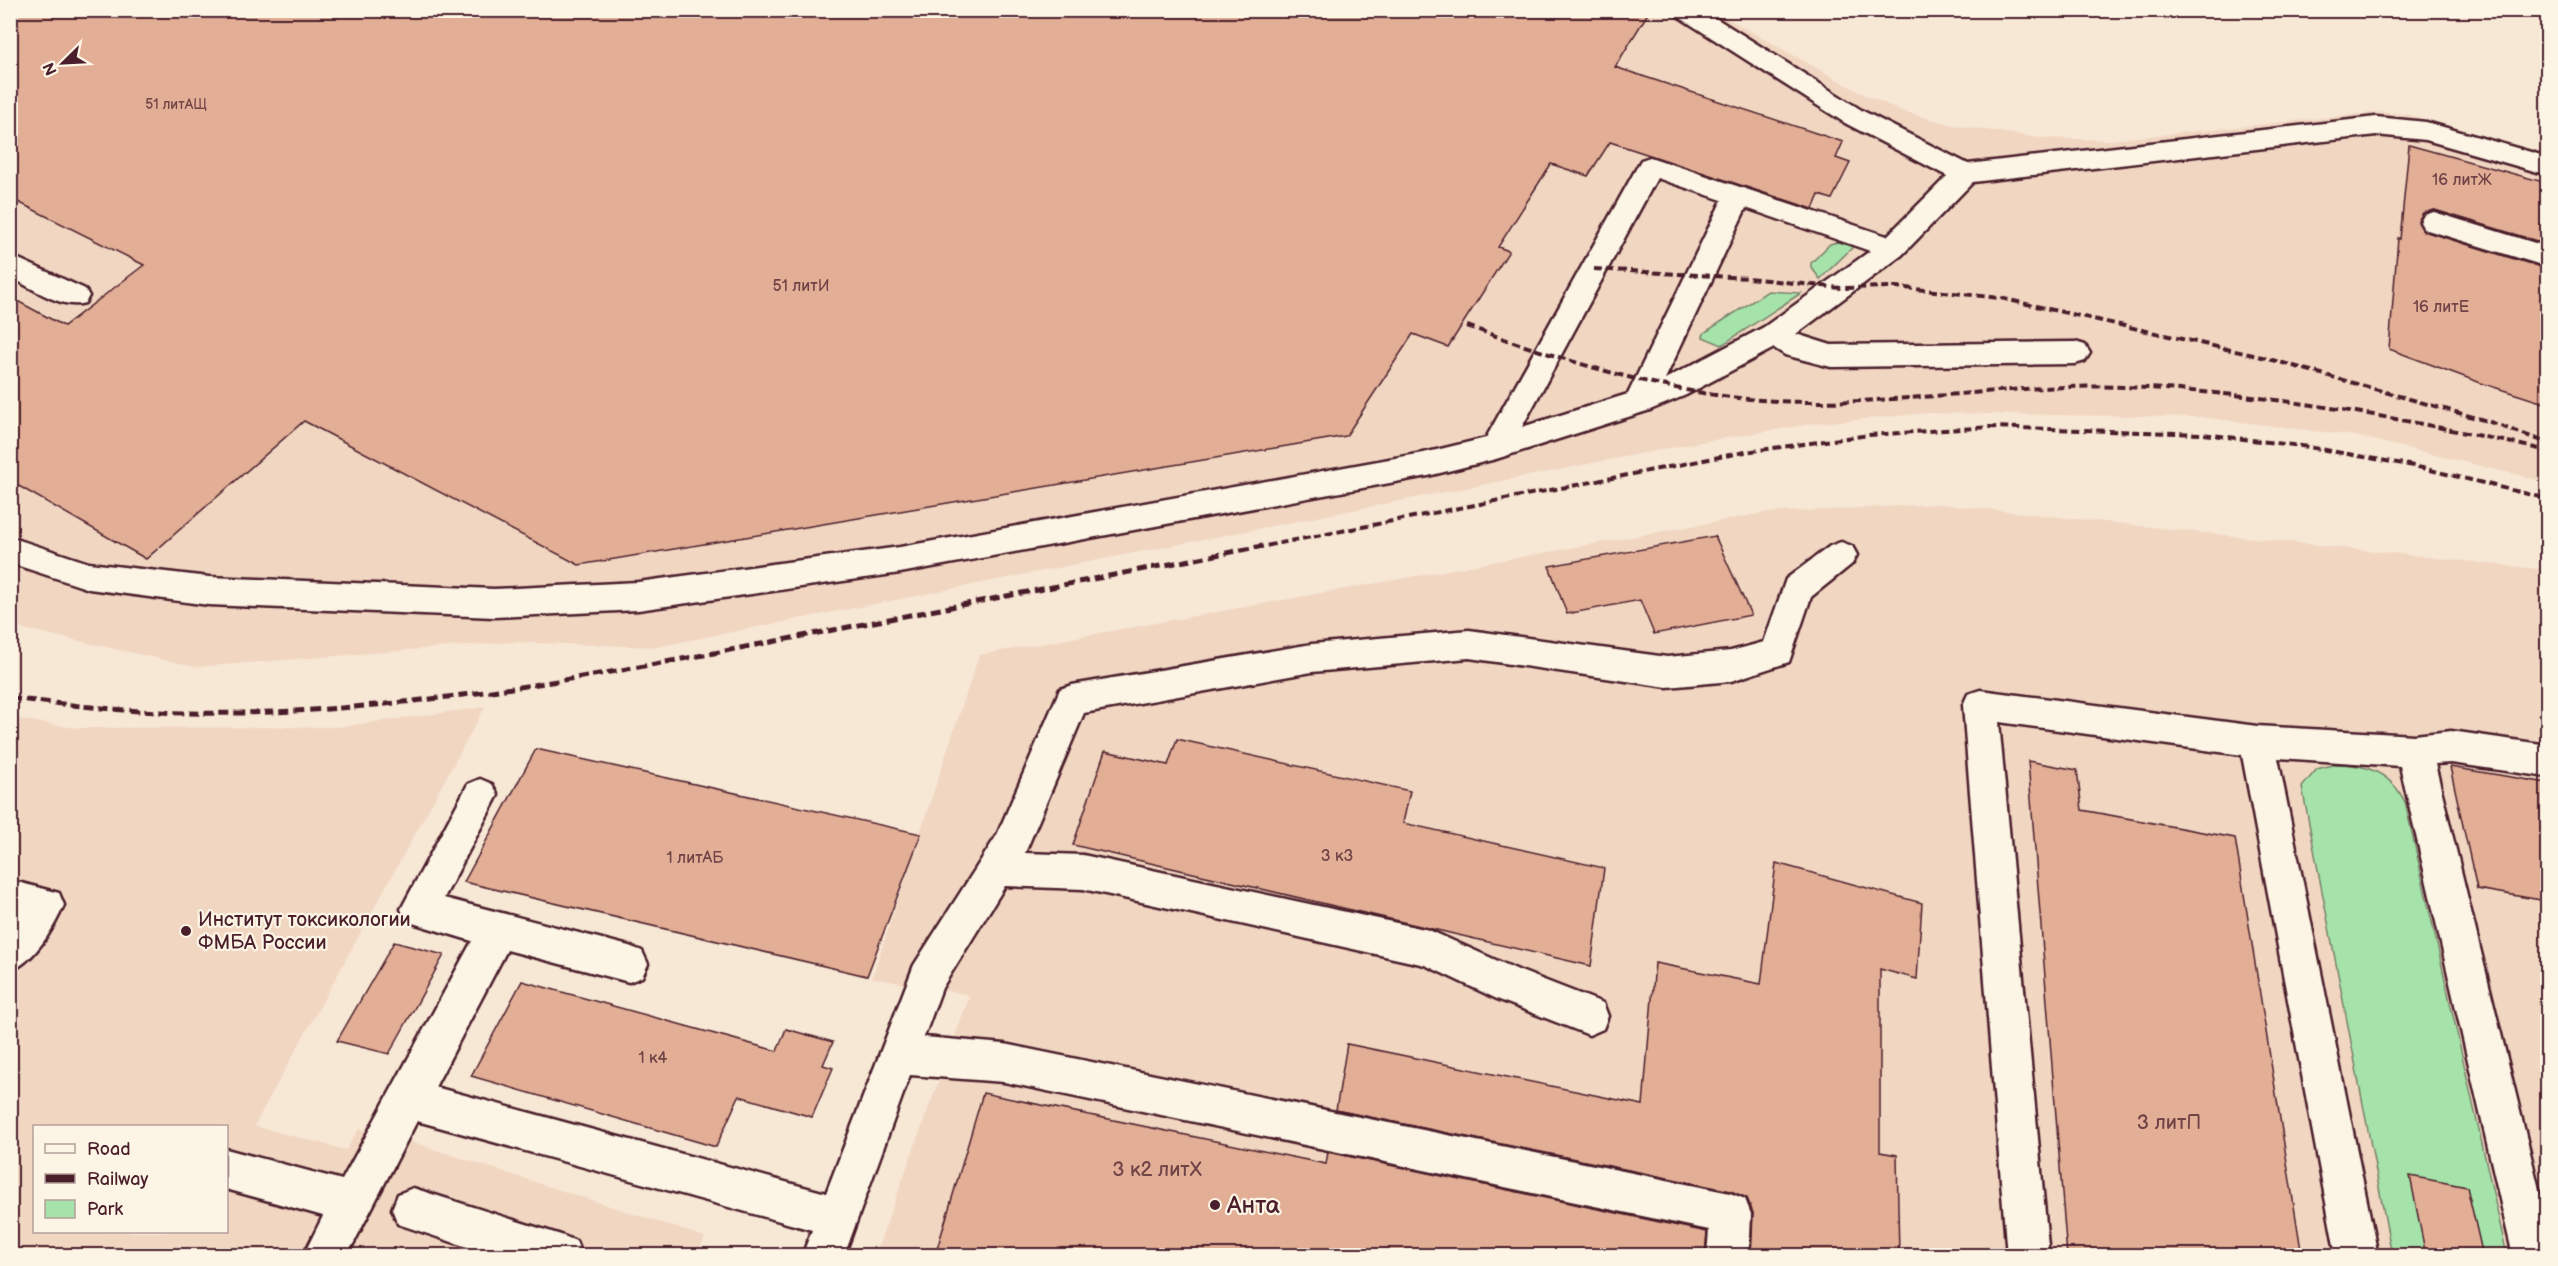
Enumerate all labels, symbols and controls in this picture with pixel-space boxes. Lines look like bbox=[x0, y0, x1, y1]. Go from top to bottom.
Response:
north arrow bbox=[33, 33, 93, 93]
text: N bbox=[40, 59, 62, 78]
house number: 51 литАЩ bbox=[145, 96, 207, 113]
house number: 16 литЖ bbox=[2432, 171, 2492, 190]
house number: 51 литИ bbox=[773, 277, 829, 296]
house number: 16 литЕ bbox=[2413, 298, 2469, 317]
house number: 3 к3 bbox=[1321, 847, 1353, 866]
house number: 1 литАБ bbox=[667, 849, 724, 868]
place label: Институт токсикологии ФМБА России bbox=[198, 908, 411, 955]
marker: Институт токсикологии ФМБА России bbox=[179, 924, 193, 938]
house number: 1 к4 bbox=[639, 1049, 668, 1068]
house number: 3 литП bbox=[2137, 1111, 2201, 1135]
legend bbox=[33, 1125, 228, 1233]
text: Road bbox=[87, 1139, 131, 1160]
house number: 3 к2 литХ bbox=[1112, 1158, 1202, 1182]
text: Railway bbox=[87, 1169, 149, 1190]
place label: Анта bbox=[1226, 1191, 1280, 1220]
marker: Анта bbox=[1208, 1198, 1222, 1212]
text: Park bbox=[87, 1199, 123, 1220]

